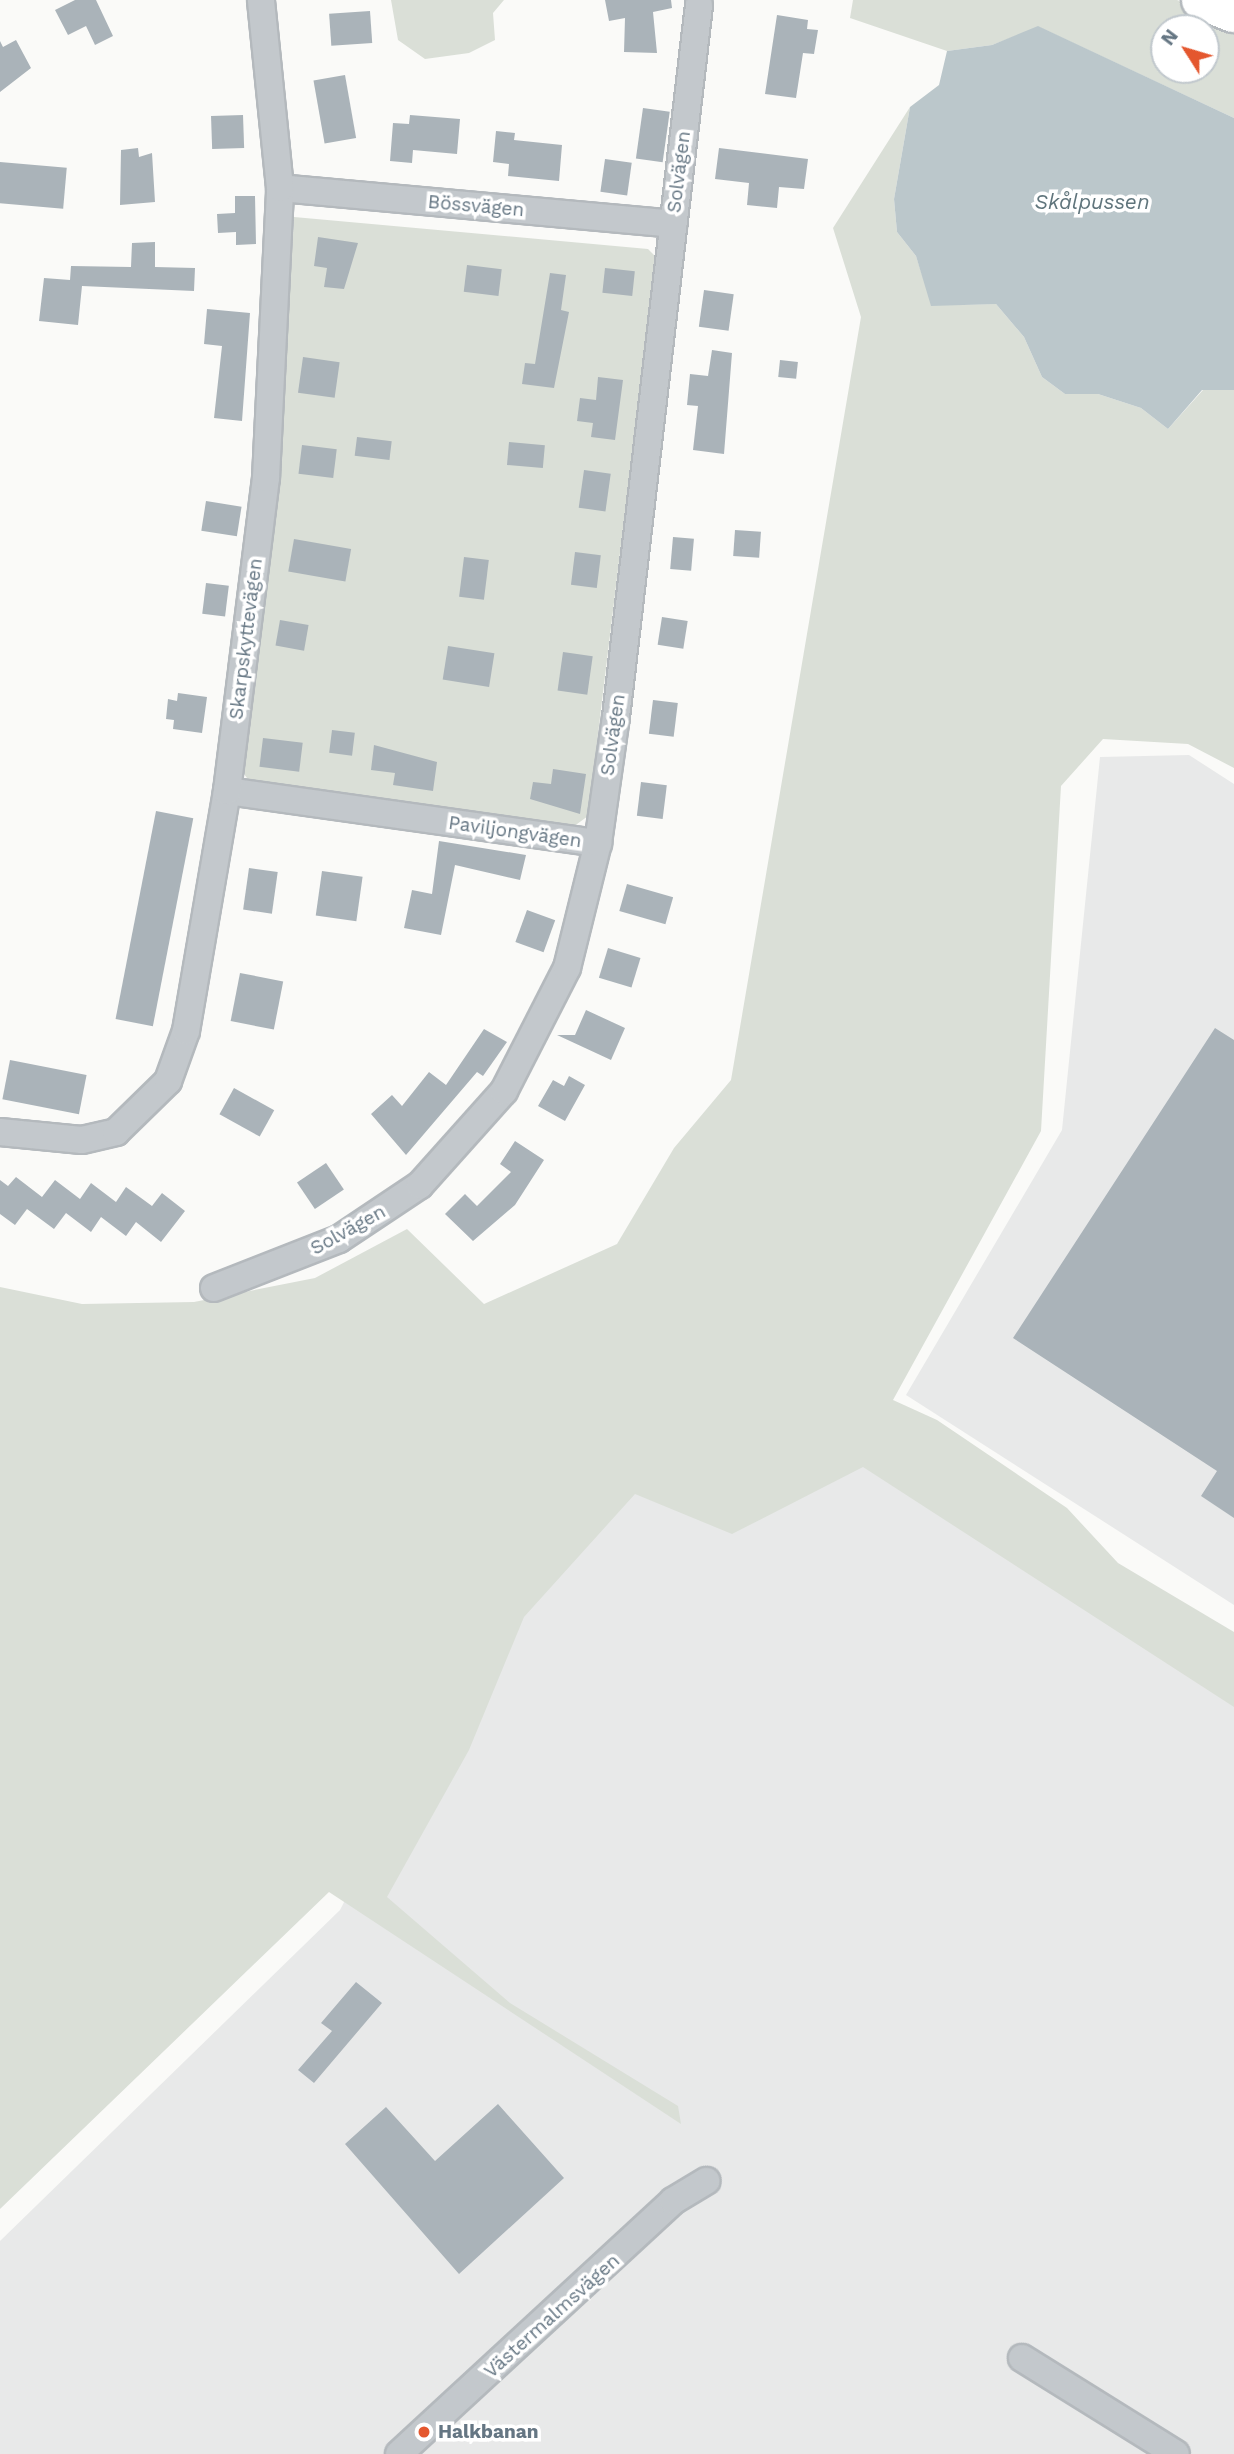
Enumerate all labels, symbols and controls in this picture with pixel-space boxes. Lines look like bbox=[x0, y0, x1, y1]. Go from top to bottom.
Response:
north arrow bbox=[1150, 14, 1220, 84]
text: N bbox=[1156, 25, 1183, 50]
street label: Solvägen bbox=[663, 130, 695, 214]
water label: Skålpussen bbox=[1035, 189, 1149, 215]
street label: Bössvägen bbox=[427, 190, 525, 222]
street label: Skarpskyttevägen bbox=[225, 557, 267, 721]
street label: Solvägen bbox=[596, 693, 630, 777]
street label: Paviljongvägen bbox=[447, 811, 583, 853]
street label: Solvägen bbox=[307, 1200, 389, 1260]
street label: Västermalmsvägen bbox=[480, 2249, 624, 2383]
place label: Halkbanan bbox=[438, 2421, 538, 2443]
marker: Halkbanan bbox=[416, 2424, 432, 2440]

